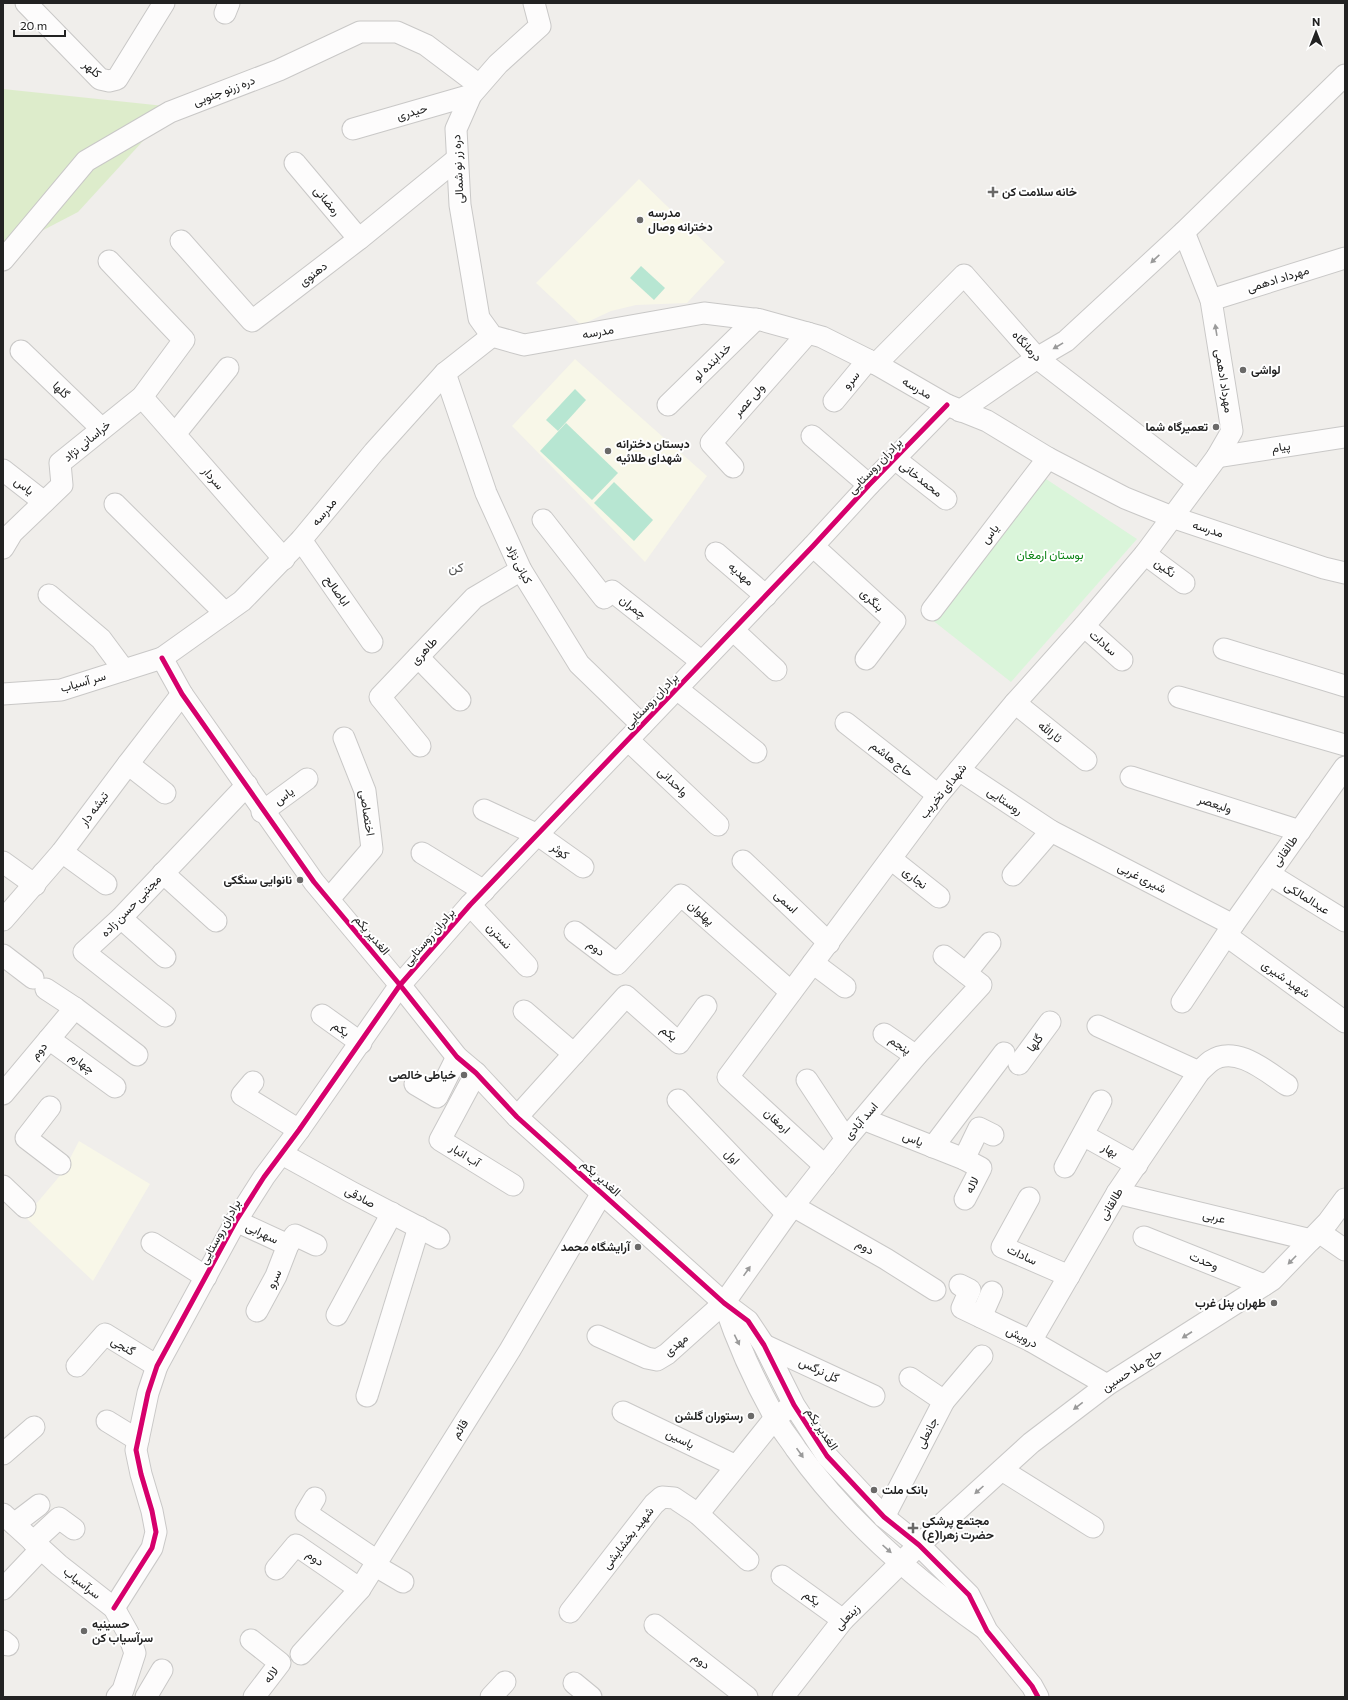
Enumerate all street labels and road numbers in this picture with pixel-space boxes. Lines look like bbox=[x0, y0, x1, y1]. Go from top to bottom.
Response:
street label: کلهر bbox=[79, 56, 105, 82]
street label: دره زرنو جنوبی bbox=[191, 72, 257, 110]
street label: حیدری bbox=[395, 100, 429, 124]
street label: دره زر نو شمالی bbox=[448, 134, 468, 204]
street label: رمضانی bbox=[310, 183, 344, 219]
street label: دهنوی bbox=[295, 258, 331, 290]
street label: مهرداد ادهمى bbox=[1245, 262, 1311, 296]
street label: مدرسه bbox=[581, 321, 615, 343]
street label: درمانگاه bbox=[1009, 327, 1046, 365]
street label: خدابنده لو bbox=[689, 340, 735, 384]
street label: مهرداد ادهمی bbox=[1211, 348, 1237, 414]
street label: سرو bbox=[839, 367, 863, 393]
street label: مدرسه bbox=[899, 373, 935, 403]
street label: گلها bbox=[49, 378, 73, 402]
street label: ولی عصر bbox=[729, 380, 768, 421]
street label: خراسانی نژاد bbox=[60, 417, 114, 465]
street label: برادران روستایی bbox=[844, 435, 906, 497]
street label: پیام bbox=[1270, 438, 1292, 456]
street label: محمدخانی bbox=[896, 457, 946, 501]
street label: سردار bbox=[198, 462, 227, 493]
street label: یاس bbox=[11, 473, 37, 499]
street label: مدرسه bbox=[308, 495, 340, 529]
street label: مدرسه bbox=[1190, 517, 1226, 541]
street label: یاس bbox=[977, 521, 1003, 547]
street label: کیانی نژاد bbox=[502, 541, 536, 587]
street label: نگین bbox=[1151, 555, 1179, 581]
street label: مهدیه bbox=[725, 559, 757, 589]
street label: اباصالح bbox=[320, 572, 353, 610]
street label: بنگری bbox=[857, 585, 887, 615]
street label: چمران bbox=[616, 592, 650, 622]
street label: سادات bbox=[1087, 627, 1120, 658]
street label: طاهری bbox=[407, 634, 441, 668]
street label: سر آسیاب bbox=[58, 668, 108, 696]
street label: برادران روستایی bbox=[620, 670, 682, 732]
street label: ثارالله bbox=[1035, 717, 1065, 747]
street label: حاج هاشم bbox=[867, 737, 917, 782]
street label: شهدای تخریب bbox=[916, 760, 970, 822]
street label: واحدانی bbox=[654, 764, 692, 800]
street label: یاس bbox=[271, 783, 297, 809]
street label: روستایی bbox=[984, 783, 1026, 819]
street label: تیشه دار bbox=[75, 788, 112, 830]
street label: اختصاصی bbox=[355, 789, 379, 837]
street label: ولیعصر bbox=[1195, 791, 1234, 817]
street label: طالقانی bbox=[1268, 832, 1302, 870]
street label: کوثر bbox=[547, 838, 572, 863]
street label: شیری غربی bbox=[1115, 859, 1169, 897]
street label: نجاری bbox=[899, 863, 931, 893]
street label: مجتبی حسن زاده bbox=[97, 871, 165, 941]
street label: عبدالمالکی bbox=[1281, 878, 1333, 918]
street label: اسمی bbox=[771, 887, 801, 917]
street label: پهلوان bbox=[684, 897, 718, 929]
street label: برادران روستایی bbox=[399, 905, 459, 969]
street label: الغدیر یکم bbox=[350, 911, 394, 959]
street label: نسترن bbox=[483, 919, 515, 953]
street label: دوم bbox=[584, 936, 608, 960]
street label: شهید شیری bbox=[1259, 956, 1313, 1002]
street label: یکم bbox=[329, 1017, 353, 1041]
street label: یکم bbox=[657, 1021, 681, 1045]
street label: گلها bbox=[1023, 1031, 1047, 1055]
street label: پنجم bbox=[886, 1032, 914, 1058]
street label: دوم bbox=[27, 1039, 51, 1063]
street label: چهارم bbox=[66, 1048, 98, 1078]
street label: اسد آبادی bbox=[840, 1099, 882, 1143]
street label: ارمغان bbox=[760, 1105, 794, 1137]
street label: یاس bbox=[900, 1128, 926, 1150]
street label: بهار bbox=[1098, 1138, 1121, 1161]
street label: آب انبار bbox=[446, 1139, 484, 1171]
street label: اول bbox=[721, 1146, 743, 1168]
street label: الغدیر یکم bbox=[578, 1156, 624, 1200]
street label: لاله bbox=[961, 1174, 981, 1195]
street label: صادقی bbox=[342, 1182, 378, 1212]
street label: طالقانی bbox=[1095, 1185, 1127, 1223]
street label: برادران روستایی bbox=[196, 1197, 244, 1267]
street label: عربی bbox=[1201, 1207, 1227, 1227]
street label: سهرابی bbox=[243, 1218, 281, 1248]
street label: دوم bbox=[853, 1236, 877, 1259]
street label: سادات bbox=[1005, 1241, 1040, 1267]
street label: وحدت bbox=[1187, 1248, 1221, 1274]
street label: سرو bbox=[263, 1267, 285, 1291]
street label: درویش bbox=[1003, 1322, 1041, 1352]
street label: مهدی bbox=[660, 1330, 692, 1360]
street label: گنجی bbox=[108, 1333, 138, 1359]
street label: حاج ملا حسین bbox=[1099, 1344, 1166, 1396]
street label: گل نرگس bbox=[796, 1354, 842, 1386]
street label: الغدیر یکم bbox=[802, 1404, 842, 1454]
street label: جانعلی bbox=[912, 1415, 942, 1451]
street label: قائم bbox=[448, 1416, 472, 1442]
street label: یاسین bbox=[663, 1425, 697, 1453]
street label: شهید بخشایشی bbox=[599, 1503, 657, 1573]
street label: دوم bbox=[303, 1546, 327, 1570]
street label: سرآسیاب bbox=[60, 1563, 104, 1603]
street label: یکم bbox=[800, 1586, 824, 1610]
street label: زینعلی bbox=[831, 1600, 863, 1634]
street label: دوم bbox=[689, 1649, 713, 1673]
street label: لاله bbox=[260, 1664, 281, 1685]

